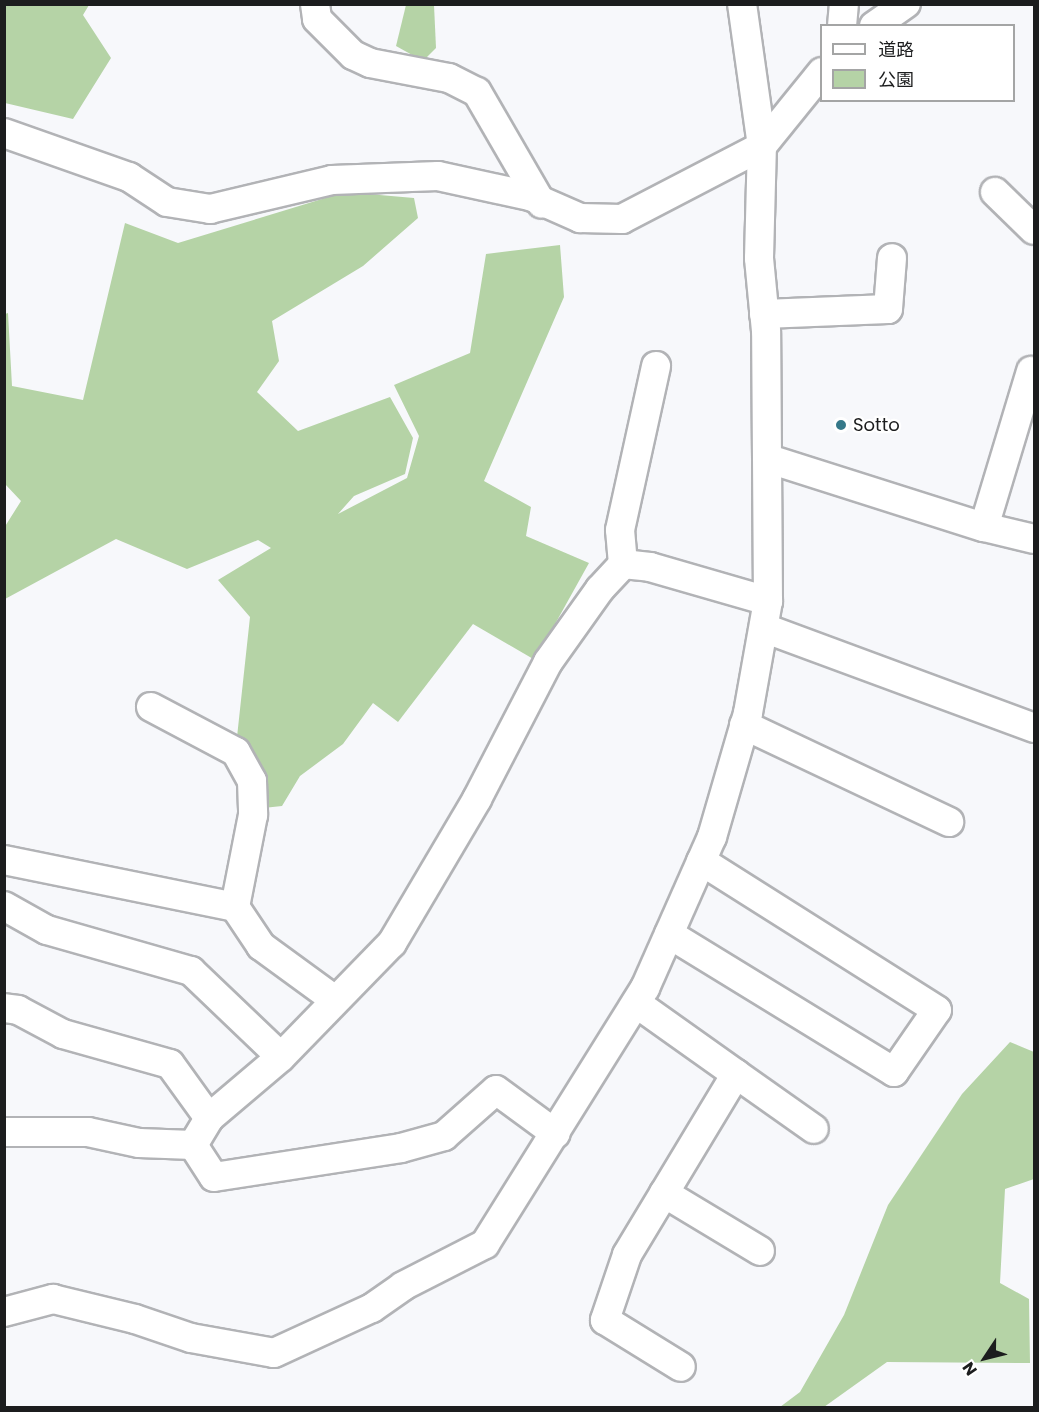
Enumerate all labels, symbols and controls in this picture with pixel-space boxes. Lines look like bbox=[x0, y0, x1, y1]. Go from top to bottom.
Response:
legend bbox=[820, 24, 1015, 102]
text: 道路 bbox=[878, 37, 914, 62]
text: 公園 bbox=[878, 67, 914, 92]
place label: Sotto bbox=[853, 414, 900, 436]
marker: Sotto bbox=[834, 418, 848, 432]
north arrow bbox=[955, 1328, 1015, 1388]
text: N bbox=[957, 1357, 983, 1380]

